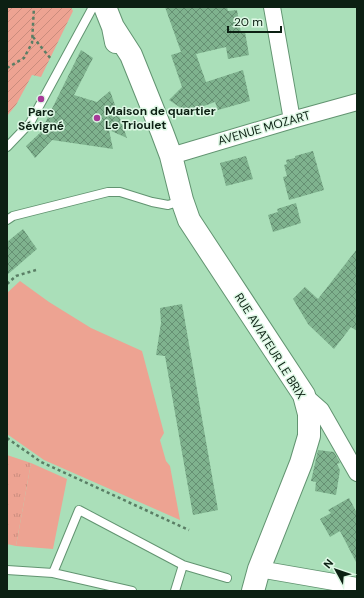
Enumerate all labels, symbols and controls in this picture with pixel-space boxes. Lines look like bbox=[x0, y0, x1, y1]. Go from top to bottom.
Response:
scale bar bbox=[228, 8, 281, 34]
text: 20 m bbox=[234, 14, 263, 30]
marker: Parc Sévigné bbox=[36, 94, 46, 104]
place label: Maison de quartier Le Trioulet bbox=[105, 103, 216, 133]
place label: Parc Sévigné bbox=[18, 104, 64, 134]
street label: AVENUE MOZART bbox=[216, 107, 312, 149]
marker: Maison de quartier Le Trioulet bbox=[92, 113, 102, 123]
street label: RUE AVIATEUR LE BRIX bbox=[231, 290, 309, 402]
north arrow bbox=[316, 550, 356, 590]
text: N bbox=[320, 556, 336, 571]

